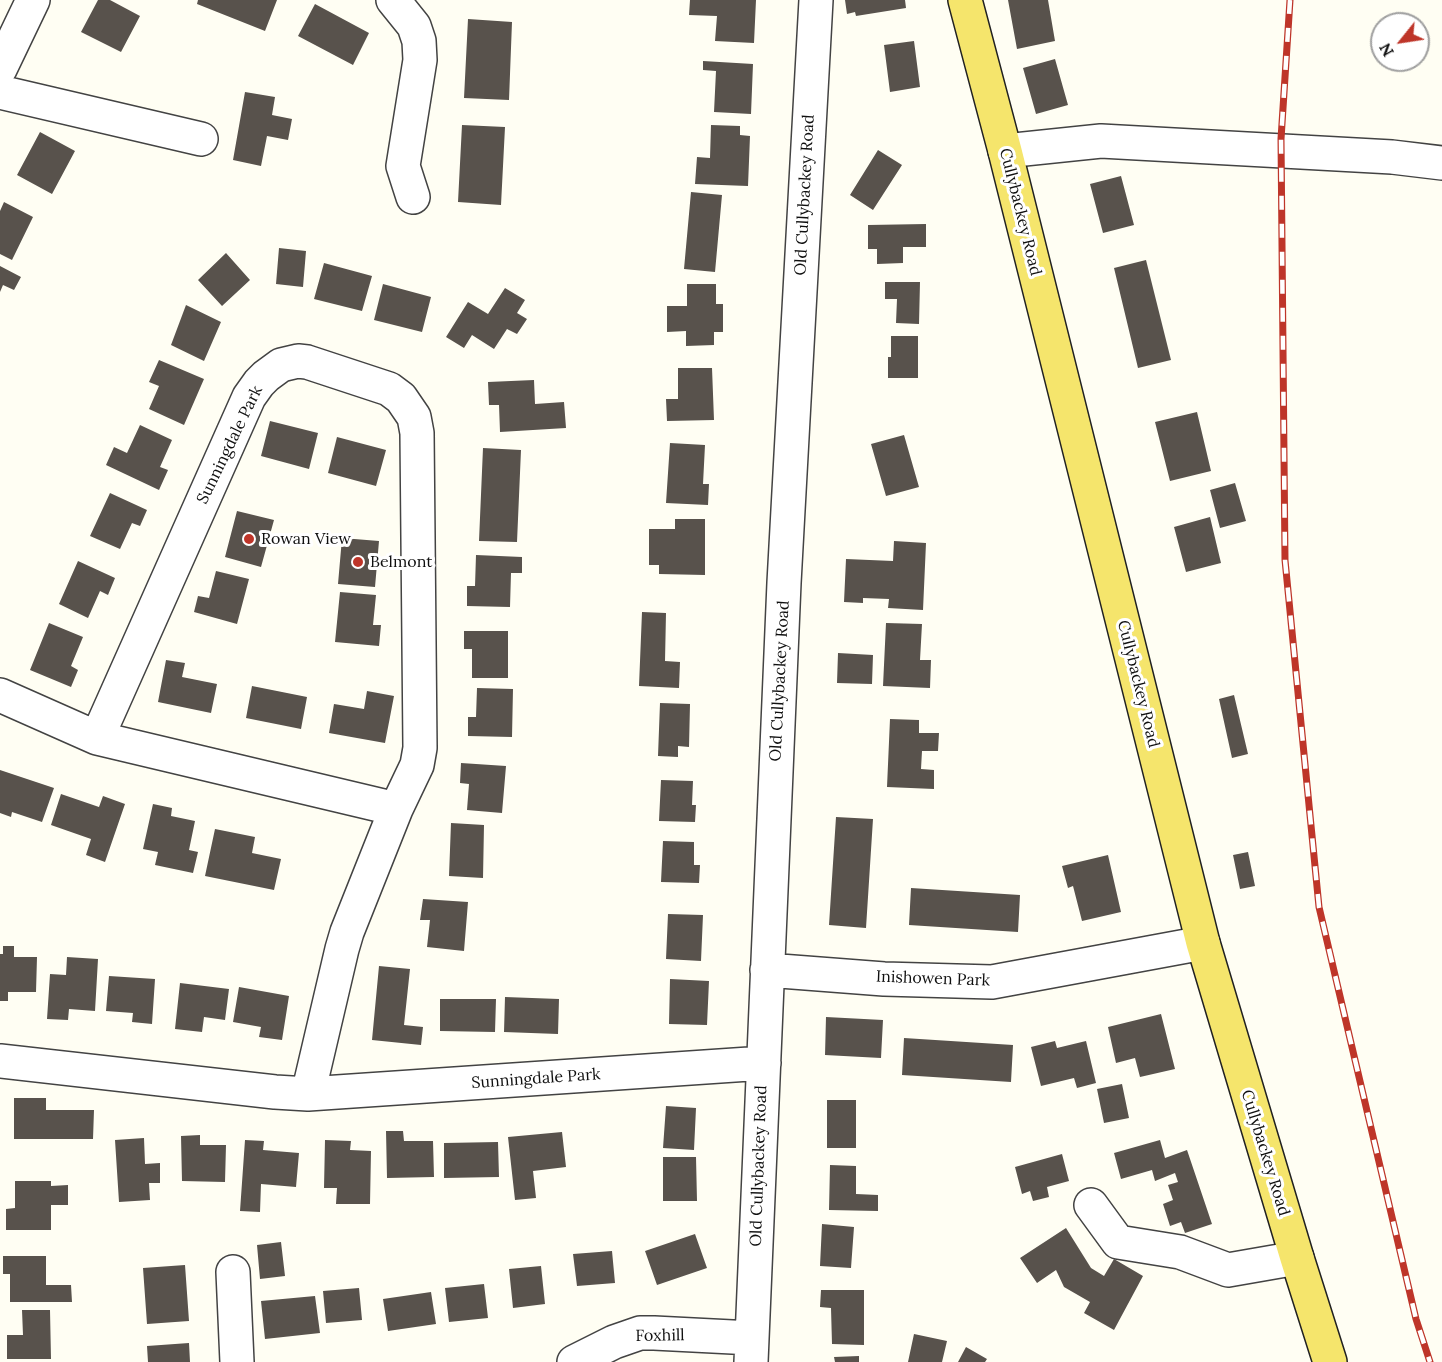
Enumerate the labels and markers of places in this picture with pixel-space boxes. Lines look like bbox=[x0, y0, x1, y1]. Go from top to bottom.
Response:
place label: Rowan View bbox=[261, 529, 351, 549]
marker: Rowan View bbox=[242, 532, 256, 546]
place label: Belmont bbox=[370, 552, 432, 572]
marker: Belmont bbox=[351, 555, 365, 569]

